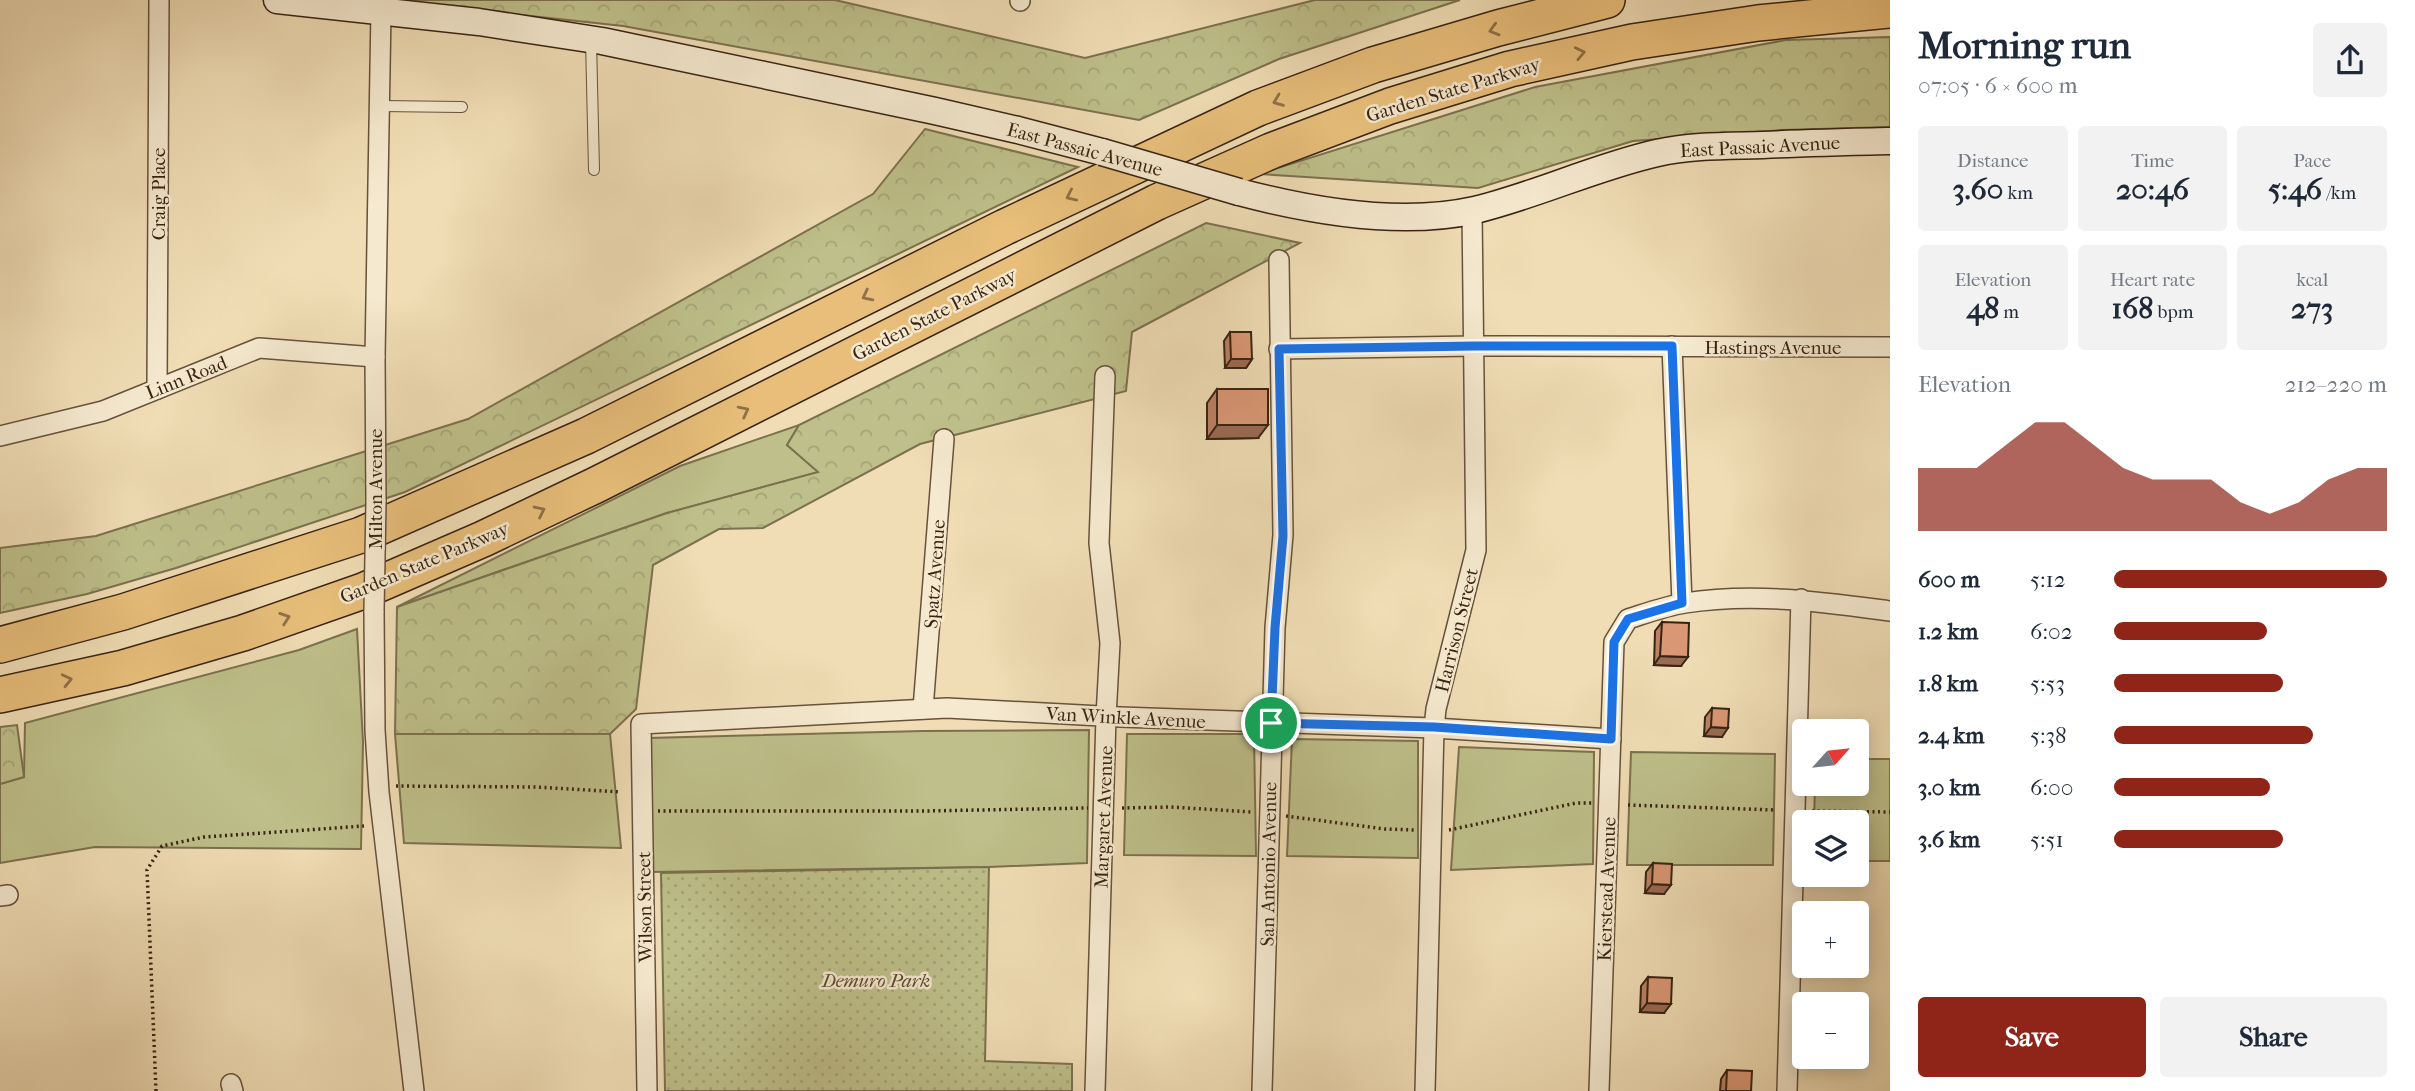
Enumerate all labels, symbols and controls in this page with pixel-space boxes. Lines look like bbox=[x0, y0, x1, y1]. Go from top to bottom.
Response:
one-way arrow bbox=[1488, 21, 1500, 36]
text: Morning run bbox=[1918, 23, 2131, 68]
button: share bbox=[2313, 23, 2387, 97]
one-way arrow bbox=[1574, 47, 1586, 62]
street label: Garden State Parkway bbox=[1364, 53, 1544, 127]
text: 07:05 · 6 × 600 m bbox=[1918, 72, 2078, 99]
one-way arrow bbox=[1272, 93, 1285, 107]
street label: East Passaic Avenue bbox=[1004, 119, 1165, 181]
street label: East Passaic Avenue bbox=[1679, 132, 1841, 162]
street label: Craig Place bbox=[148, 148, 170, 240]
text: Distance bbox=[1957, 150, 2029, 172]
text: Time bbox=[2131, 150, 2174, 172]
text: Pace bbox=[2293, 150, 2331, 172]
text: 3.60 bbox=[1953, 172, 2003, 207]
text: 20:46 bbox=[2116, 172, 2189, 207]
text: 5:46 bbox=[2268, 172, 2322, 207]
text: km bbox=[2003, 182, 2033, 204]
text: /km bbox=[2322, 182, 2356, 204]
one-way arrow bbox=[1066, 188, 1078, 202]
street label: Garden State Parkway bbox=[849, 264, 1021, 366]
text: Elevation bbox=[1954, 269, 2031, 291]
text: Heart rate bbox=[2110, 269, 2195, 291]
text: kcal bbox=[2296, 269, 2328, 291]
one-way arrow bbox=[862, 288, 874, 302]
text: 48 bbox=[1966, 291, 1999, 326]
text: 168 bbox=[2112, 291, 2153, 326]
text: 273 bbox=[2291, 291, 2333, 326]
text: m bbox=[1999, 301, 2019, 323]
text: bpm bbox=[2153, 301, 2193, 323]
street label: Hastings Avenue bbox=[1705, 337, 1841, 359]
street label: Linn Road bbox=[143, 351, 231, 404]
text: Elevation bbox=[1918, 371, 2011, 398]
text: 212–220 m bbox=[2285, 371, 2387, 398]
one-way arrow bbox=[737, 406, 749, 420]
street label: Milton Avenue bbox=[365, 429, 387, 549]
one-way arrow bbox=[533, 506, 545, 520]
street label: Garden State Parkway bbox=[337, 517, 513, 608]
street label: Spatz Avenue bbox=[920, 519, 950, 629]
street label: Harrison Street bbox=[1431, 566, 1483, 695]
text: 600 m bbox=[1918, 566, 1980, 593]
text: 5:12 bbox=[2030, 566, 2066, 593]
one-way arrow bbox=[279, 612, 291, 626]
text: 1.2 km bbox=[1918, 618, 1978, 645]
text: 6:02 bbox=[2030, 618, 2073, 645]
text: 1.8 km bbox=[1918, 670, 1978, 697]
text: 5:53 bbox=[2030, 670, 2065, 697]
one-way arrow bbox=[61, 674, 73, 688]
pin bbox=[1241, 693, 1301, 753]
street label: Van Winkle Avenue bbox=[1045, 703, 1206, 733]
icon: arrive bbox=[1252, 704, 1290, 742]
north arrow bbox=[1792, 719, 1869, 796]
map controls bbox=[1792, 719, 1869, 1069]
text: 2.4 km bbox=[1918, 722, 1984, 749]
text: 5:38 bbox=[2030, 722, 2067, 749]
street label: Margaret Avenue bbox=[1091, 745, 1117, 889]
text: 3.0 km bbox=[1918, 774, 1980, 801]
text: 6:00 bbox=[2030, 774, 2073, 801]
street label: San Antonio Avenue bbox=[1257, 781, 1281, 947]
button: layers bbox=[1792, 810, 1869, 887]
street label: Kierstead Avenue bbox=[1593, 816, 1621, 962]
text: 3.6 km bbox=[1918, 826, 1980, 853]
text: 5:51 bbox=[2030, 826, 2064, 853]
street label: Wilson Street bbox=[633, 851, 657, 964]
button: + bbox=[1792, 901, 1869, 978]
park label: Demuro Park bbox=[820, 970, 930, 992]
button: − bbox=[1792, 992, 1869, 1069]
button: Save bbox=[1918, 997, 2146, 1077]
button: Share bbox=[2160, 997, 2387, 1077]

